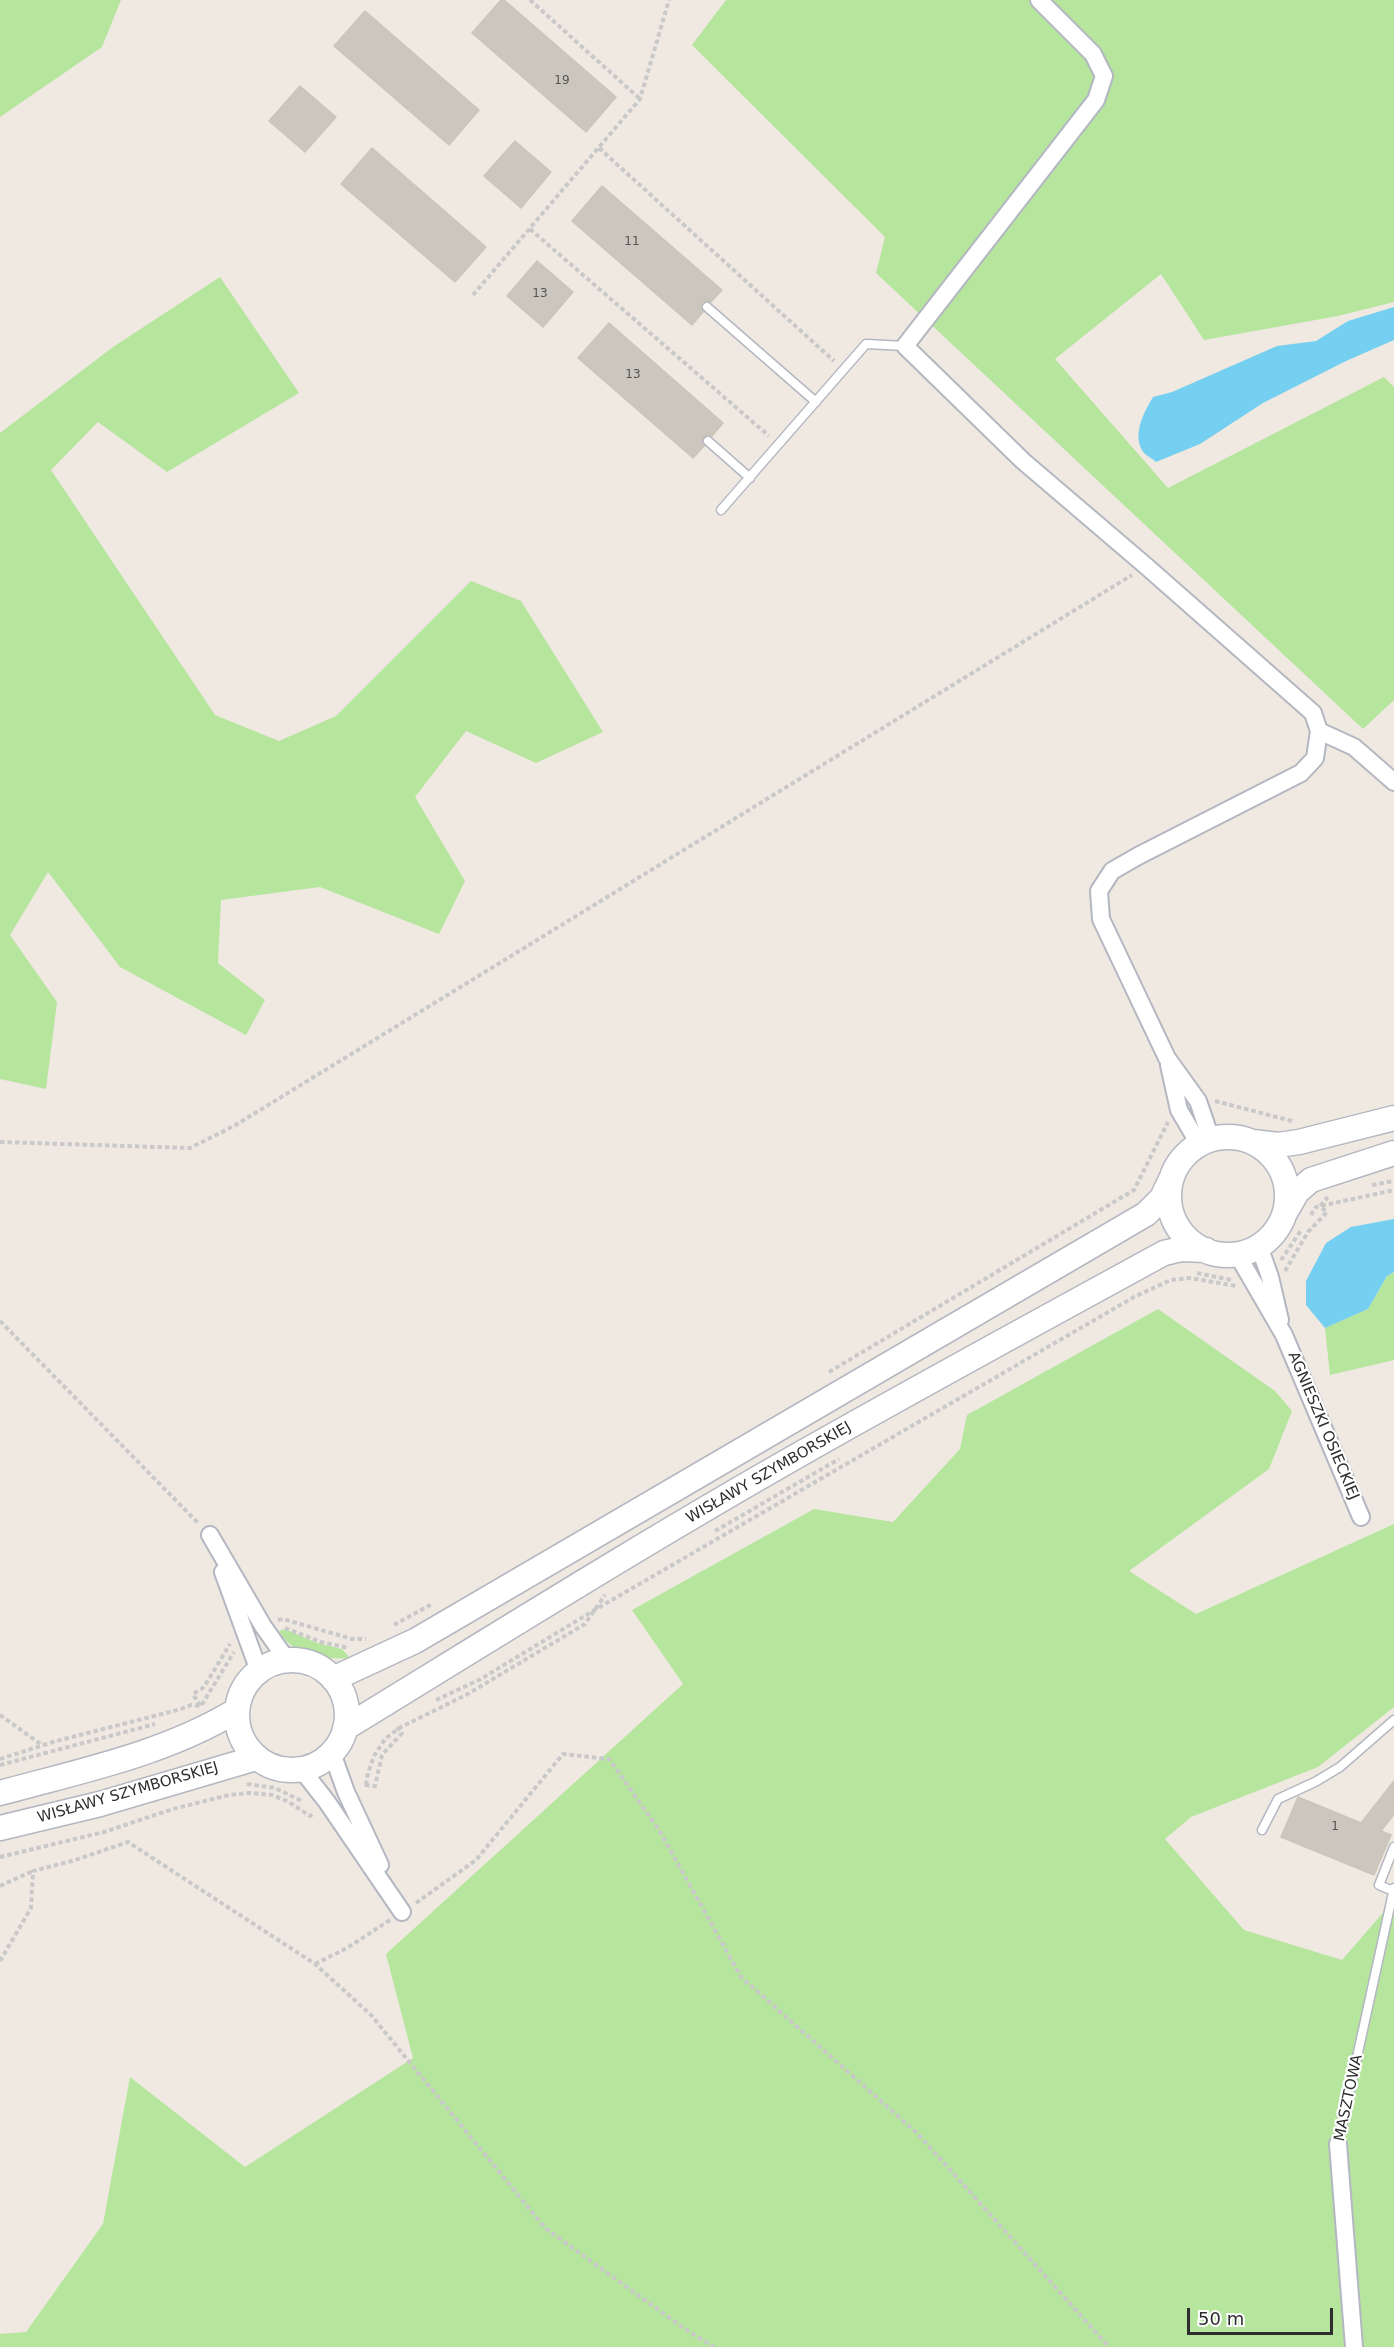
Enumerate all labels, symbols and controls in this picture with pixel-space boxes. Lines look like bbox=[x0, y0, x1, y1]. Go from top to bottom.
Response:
house number: 19 bbox=[554, 74, 570, 88]
house number: 11 bbox=[624, 235, 640, 249]
house number: 13 bbox=[532, 287, 548, 301]
house number: 13 bbox=[625, 368, 641, 382]
street label: AGNIESZKI OSIECKIEJ bbox=[1284, 1349, 1362, 1503]
street label: WISŁAWY SZYMBORSKIEJ bbox=[683, 1418, 855, 1528]
street label: WISŁAWY SZYMBORSKIEJ bbox=[36, 1759, 220, 1827]
house number: 1 bbox=[1331, 1820, 1339, 1834]
street label: MASZTOWA bbox=[1331, 2053, 1367, 2143]
scale bar bbox=[1190, 2296, 1336, 2334]
text: 50 m bbox=[1198, 2308, 1244, 2329]

